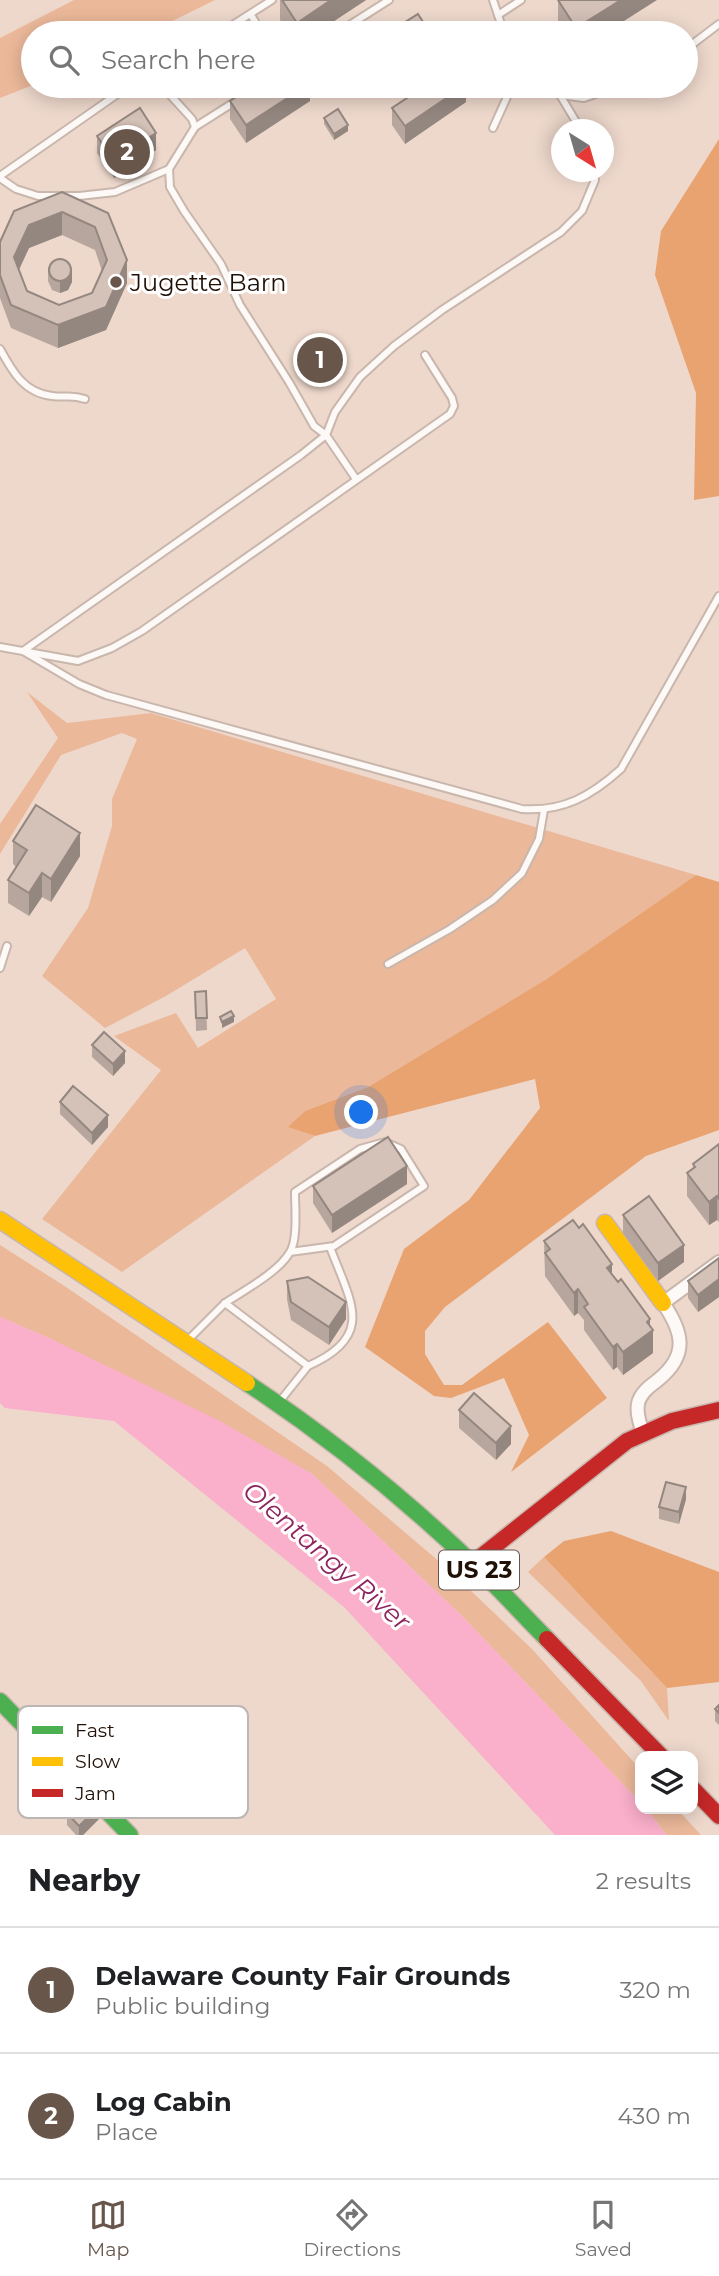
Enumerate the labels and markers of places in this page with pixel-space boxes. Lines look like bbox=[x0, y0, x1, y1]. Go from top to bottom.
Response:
pin: 2 bbox=[104, 126, 150, 178]
place label: Jugette Barn bbox=[129, 268, 287, 297]
marker: Jugette Barn bbox=[108, 274, 124, 290]
pin: 1 bbox=[297, 334, 343, 386]

